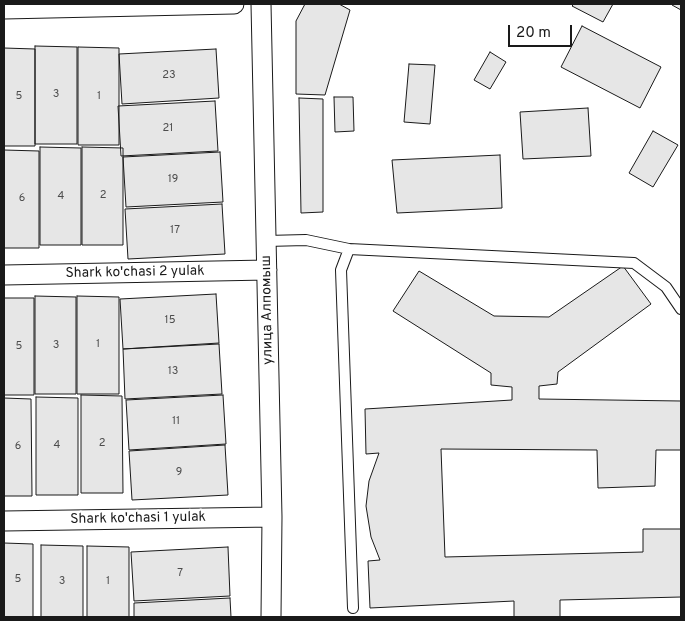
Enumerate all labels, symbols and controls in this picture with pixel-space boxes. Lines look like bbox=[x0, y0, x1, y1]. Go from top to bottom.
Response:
scale bar bbox=[510, 15, 574, 47]
text: 20 m bbox=[516, 24, 551, 43]
house number: 23 bbox=[162, 69, 176, 83]
house number: 3 bbox=[53, 88, 59, 102]
house number: 5 bbox=[16, 90, 22, 104]
house number: 1 bbox=[97, 90, 101, 104]
house number: 21 bbox=[163, 122, 173, 136]
house number: 19 bbox=[168, 173, 178, 187]
house number: 2 bbox=[100, 189, 106, 203]
house number: 4 bbox=[58, 190, 64, 204]
house number: 6 bbox=[19, 192, 25, 206]
house number: 17 bbox=[170, 224, 180, 238]
street label: улица Алпомыш bbox=[259, 255, 277, 365]
street label: Shark ko'chasi 2 yulak bbox=[65, 263, 205, 283]
house number: 15 bbox=[165, 314, 175, 328]
house number: 1 bbox=[96, 338, 100, 352]
house number: 3 bbox=[53, 339, 59, 353]
house number: 5 bbox=[16, 340, 22, 354]
house number: 13 bbox=[168, 365, 178, 379]
house number: 11 bbox=[172, 415, 180, 429]
house number: 2 bbox=[99, 437, 105, 451]
house number: 4 bbox=[54, 439, 60, 453]
house number: 6 bbox=[15, 440, 21, 454]
house number: 9 bbox=[176, 466, 182, 480]
street label: Shark ko'chasi 1 yulak bbox=[70, 509, 206, 529]
house number: 7 bbox=[177, 567, 183, 581]
house number: 5 bbox=[15, 573, 21, 587]
house number: 3 bbox=[59, 575, 65, 589]
house number: 1 bbox=[106, 575, 110, 589]

